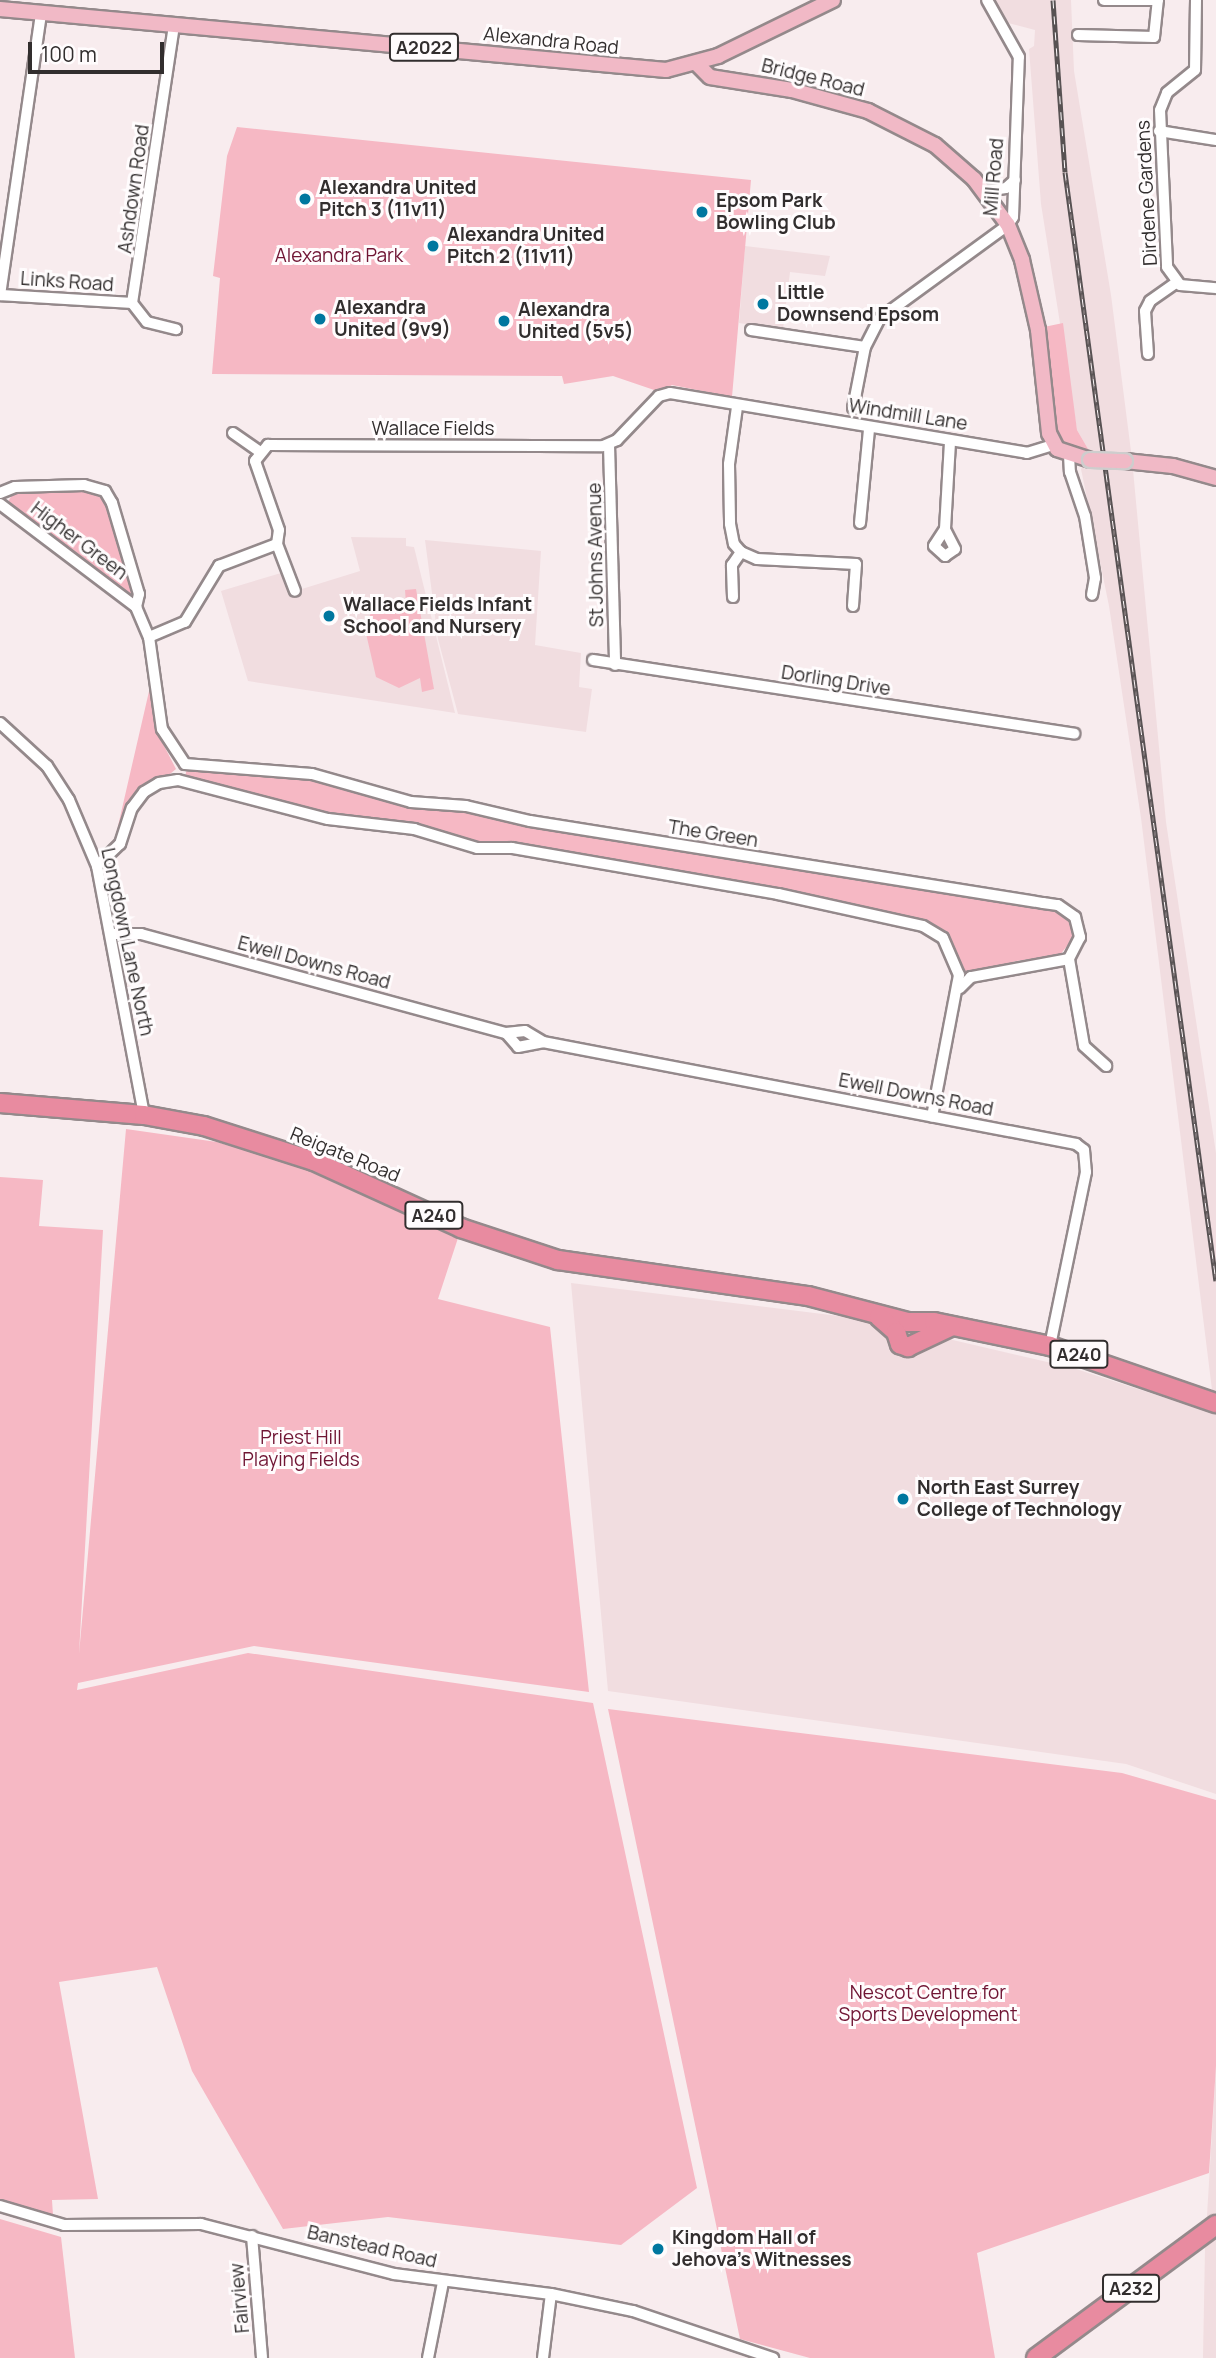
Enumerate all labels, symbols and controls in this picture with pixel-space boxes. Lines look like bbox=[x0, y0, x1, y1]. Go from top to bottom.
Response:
street label: Alexandra Road bbox=[482, 23, 620, 59]
scale bar bbox=[32, 28, 168, 72]
road number: A2022 bbox=[387, 32, 461, 62]
text: 100 m bbox=[41, 40, 97, 68]
street label: Bridge Road bbox=[759, 54, 867, 102]
street label: Dirdene Gardens bbox=[1132, 119, 1162, 267]
street label: Ashdown Road bbox=[114, 123, 154, 255]
street label: Mill Road bbox=[979, 137, 1009, 217]
place label: Alexandra United Pitch 3 (11v11) bbox=[319, 177, 477, 221]
place label: Epsom Park Bowling Club bbox=[716, 190, 836, 234]
marker: Alexandra United Pitch 3 (11v11) bbox=[297, 191, 313, 207]
marker: Epsom Park Bowling Club bbox=[694, 204, 710, 220]
place label: Alexandra United Pitch 2 (11v11) bbox=[447, 224, 605, 268]
marker: Alexandra United Pitch 2 (11v11) bbox=[425, 238, 441, 254]
park label: Alexandra Park bbox=[275, 245, 403, 267]
street label: Links Road bbox=[20, 267, 114, 297]
place label: Little Downsend Epsom bbox=[777, 282, 939, 326]
marker: Little Downsend Epsom bbox=[755, 296, 771, 312]
place label: Alexandra United (9v9) bbox=[334, 297, 451, 341]
place label: Alexandra United (5v5) bbox=[518, 299, 634, 343]
marker: Alexandra United (9v9) bbox=[312, 311, 328, 327]
marker: Alexandra United (5v5) bbox=[496, 313, 512, 329]
street label: Windmill Lane bbox=[847, 394, 969, 436]
street label: Wallace Fields bbox=[372, 418, 494, 440]
street label: St Johns Avenue bbox=[583, 483, 609, 627]
street label: Higher Green bbox=[26, 497, 132, 585]
place label: Wallace Fields Infant School and Nursery bbox=[343, 594, 532, 638]
marker: Wallace Fields Infant School and Nursery bbox=[321, 608, 337, 624]
street label: Dorling Drive bbox=[780, 661, 892, 701]
street label: The Green bbox=[666, 816, 760, 852]
street label: Longdown Lane North bbox=[96, 846, 158, 1038]
street label: Ewell Downs Road bbox=[235, 932, 393, 994]
street label: Ewell Downs Road bbox=[837, 1069, 995, 1121]
street label: Reigate Road bbox=[287, 1123, 403, 1187]
road number: A240 bbox=[404, 1200, 464, 1230]
road number: A240 bbox=[1049, 1339, 1109, 1368]
park label: Priest Hill Playing Fields bbox=[242, 1427, 360, 1471]
place label: North East Surrey College of Technology bbox=[917, 1477, 1122, 1521]
marker: North East Surrey College of Technology bbox=[895, 1491, 911, 1507]
park label: Nescot Centre for Sports Development bbox=[839, 1982, 1017, 2026]
street label: Banstead Road bbox=[305, 2221, 439, 2273]
place label: Kingdom Hall of Jehova's Witnesses bbox=[672, 2227, 851, 2271]
marker: Kingdom Hall of Jehova's Witnesses bbox=[650, 2241, 666, 2257]
street label: Fairview bbox=[226, 2262, 254, 2334]
road number: A232 bbox=[1101, 2274, 1161, 2302]

